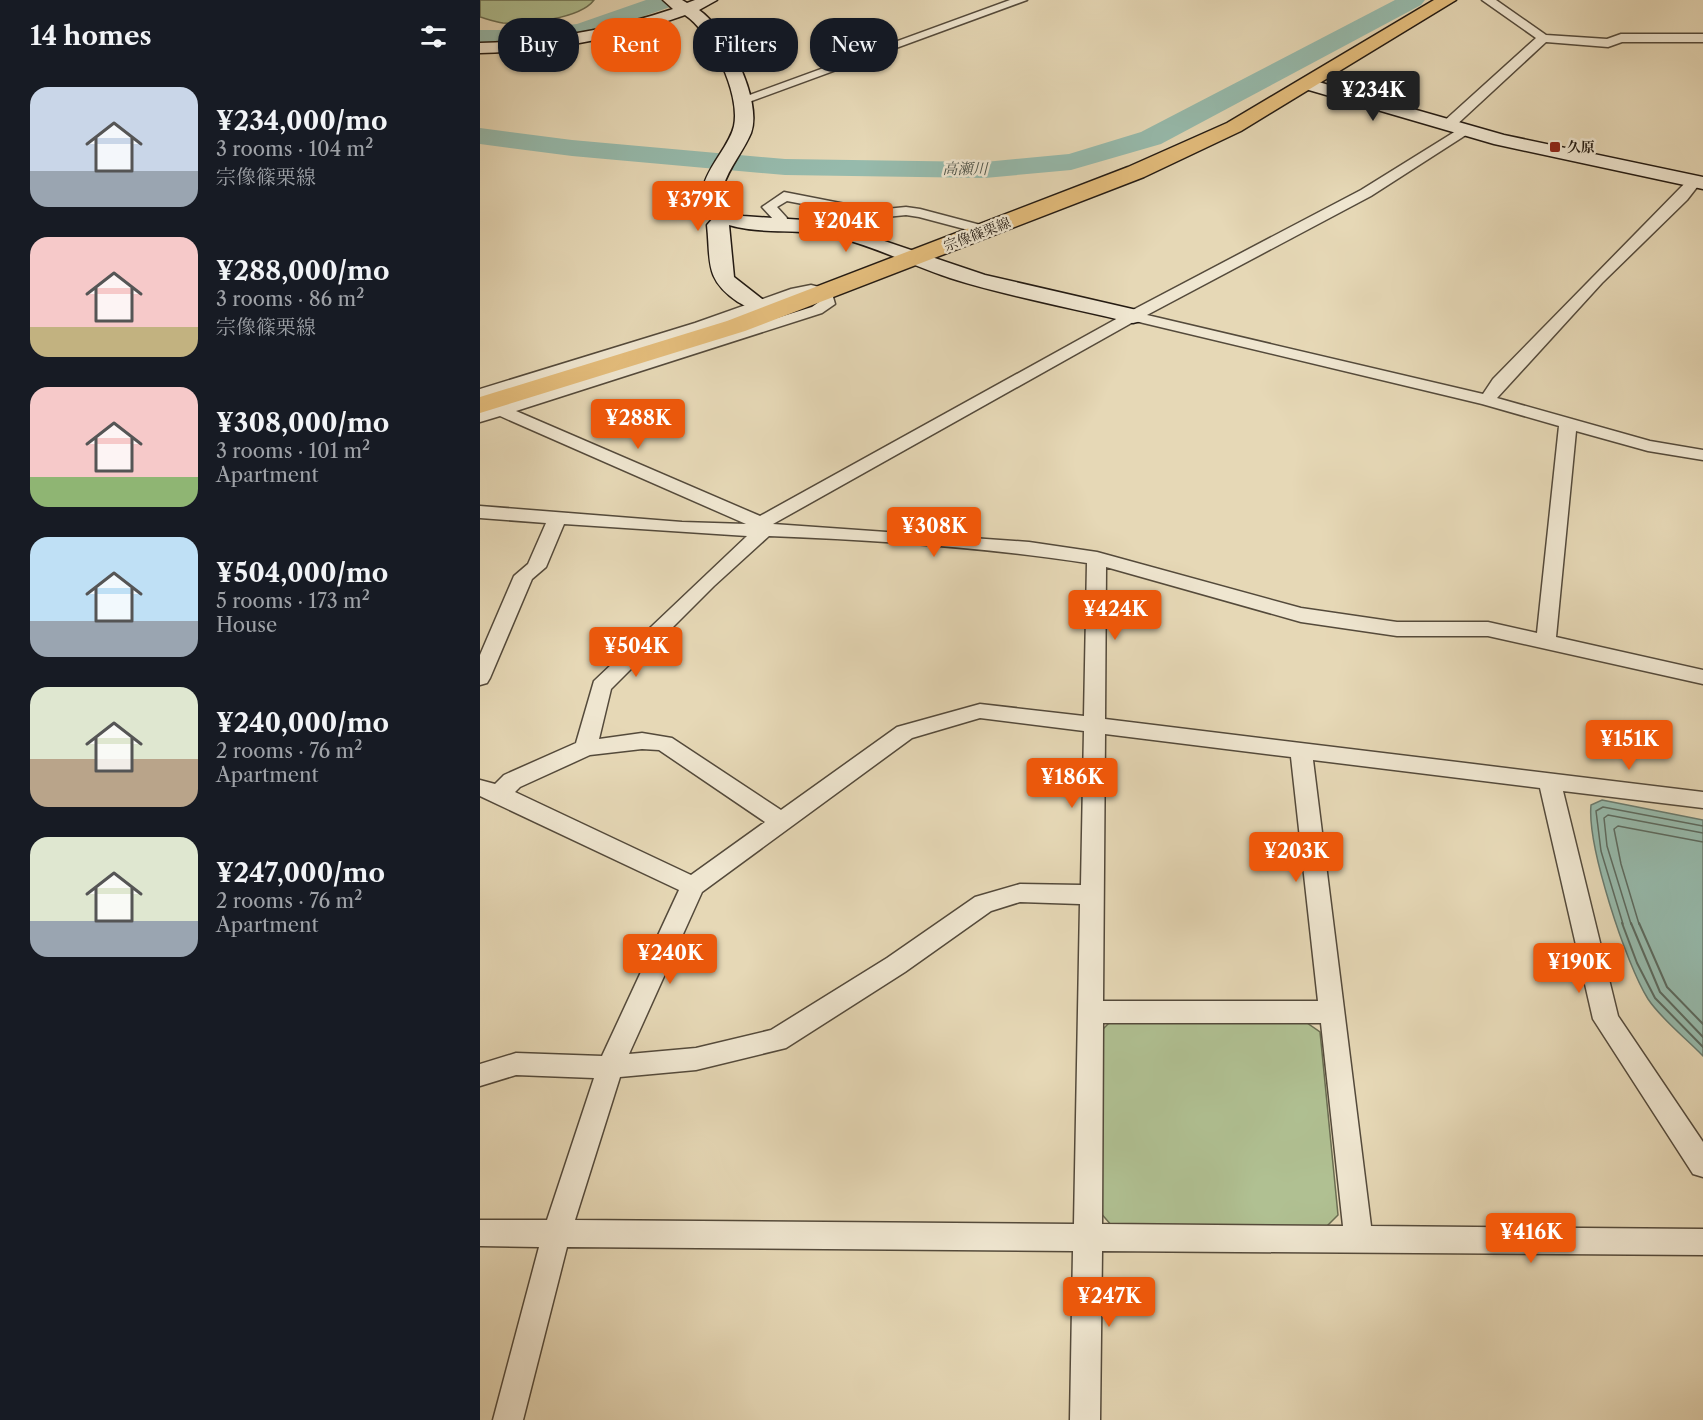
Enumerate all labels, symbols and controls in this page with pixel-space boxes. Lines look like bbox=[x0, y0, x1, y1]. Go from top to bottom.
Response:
chip: Buy bbox=[498, 18, 579, 72]
chip: Rent bbox=[591, 18, 681, 72]
chip: Filters bbox=[693, 18, 798, 72]
chip: New bbox=[810, 18, 898, 72]
text: 14 homes bbox=[30, 20, 152, 52]
icon: filters bbox=[417, 20, 450, 53]
pin: ¥234K bbox=[1331, 71, 1415, 122]
text: ¥234K bbox=[1341, 78, 1405, 102]
text: ¥234,000/mo bbox=[216, 105, 388, 137]
icon: home bbox=[78, 111, 150, 183]
text: 3 rooms · 104 m² bbox=[216, 137, 373, 161]
place label: 久原 bbox=[1567, 138, 1595, 156]
marker: 久原 bbox=[1548, 140, 1562, 154]
water label: 高瀬川 bbox=[942, 159, 989, 178]
text: 宗像篠栗線 bbox=[216, 165, 316, 189]
pin: ¥379K bbox=[656, 181, 740, 232]
text: ¥379K bbox=[666, 188, 730, 212]
pin: ¥204K bbox=[804, 202, 888, 253]
text: ¥204K bbox=[813, 209, 879, 233]
street label: 宗像篠栗線 bbox=[941, 213, 1013, 255]
text: ¥288,000/mo bbox=[216, 255, 389, 287]
icon: home bbox=[78, 261, 150, 333]
text: 3 rooms · 86 m² bbox=[216, 287, 364, 311]
text: 宗像篠栗線 bbox=[216, 315, 316, 339]
pin: ¥288K bbox=[596, 399, 680, 450]
text: ¥288K bbox=[605, 406, 671, 430]
text: ¥308,000/mo bbox=[216, 407, 389, 439]
icon: home bbox=[78, 411, 150, 483]
text: 3 rooms · 101 m² bbox=[216, 439, 370, 463]
text: Apartment bbox=[216, 463, 319, 487]
pin: ¥308K bbox=[892, 507, 976, 558]
text: ¥308K bbox=[901, 514, 967, 538]
text: ¥504,000/mo bbox=[216, 557, 388, 589]
icon: home bbox=[78, 561, 150, 633]
text: 5 rooms · 173 m² bbox=[216, 589, 370, 613]
pin: ¥424K bbox=[1073, 590, 1157, 641]
text: ¥424K bbox=[1082, 597, 1148, 621]
text: House bbox=[216, 613, 277, 637]
pin: ¥504K bbox=[594, 627, 678, 678]
text: ¥504K bbox=[603, 634, 669, 658]
text: ¥240,000/mo bbox=[216, 707, 389, 739]
icon: home bbox=[78, 711, 150, 783]
pin: ¥151K bbox=[1587, 720, 1671, 771]
text: ¥151K bbox=[1600, 727, 1658, 751]
text: 2 rooms · 76 m² bbox=[216, 739, 362, 763]
pin: ¥186K bbox=[1030, 758, 1114, 809]
text: Apartment bbox=[216, 763, 319, 787]
text: ¥186K bbox=[1041, 765, 1103, 789]
pin: ¥203K bbox=[1254, 832, 1338, 883]
text: ¥203K bbox=[1263, 839, 1329, 863]
text: ¥247,000/mo bbox=[216, 857, 385, 889]
icon: home bbox=[78, 861, 150, 933]
text: 2 rooms · 76 m² bbox=[216, 889, 362, 913]
text: Apartment bbox=[216, 913, 319, 937]
pin: ¥240K bbox=[628, 934, 712, 985]
text: ¥240K bbox=[637, 941, 703, 965]
pin: ¥190K bbox=[1537, 943, 1621, 994]
text: ¥190K bbox=[1547, 950, 1611, 974]
pin: ¥416K bbox=[1489, 1213, 1573, 1264]
text: ¥416K bbox=[1500, 1220, 1562, 1244]
pin: ¥247K bbox=[1067, 1277, 1151, 1328]
text: ¥247K bbox=[1077, 1284, 1141, 1308]

